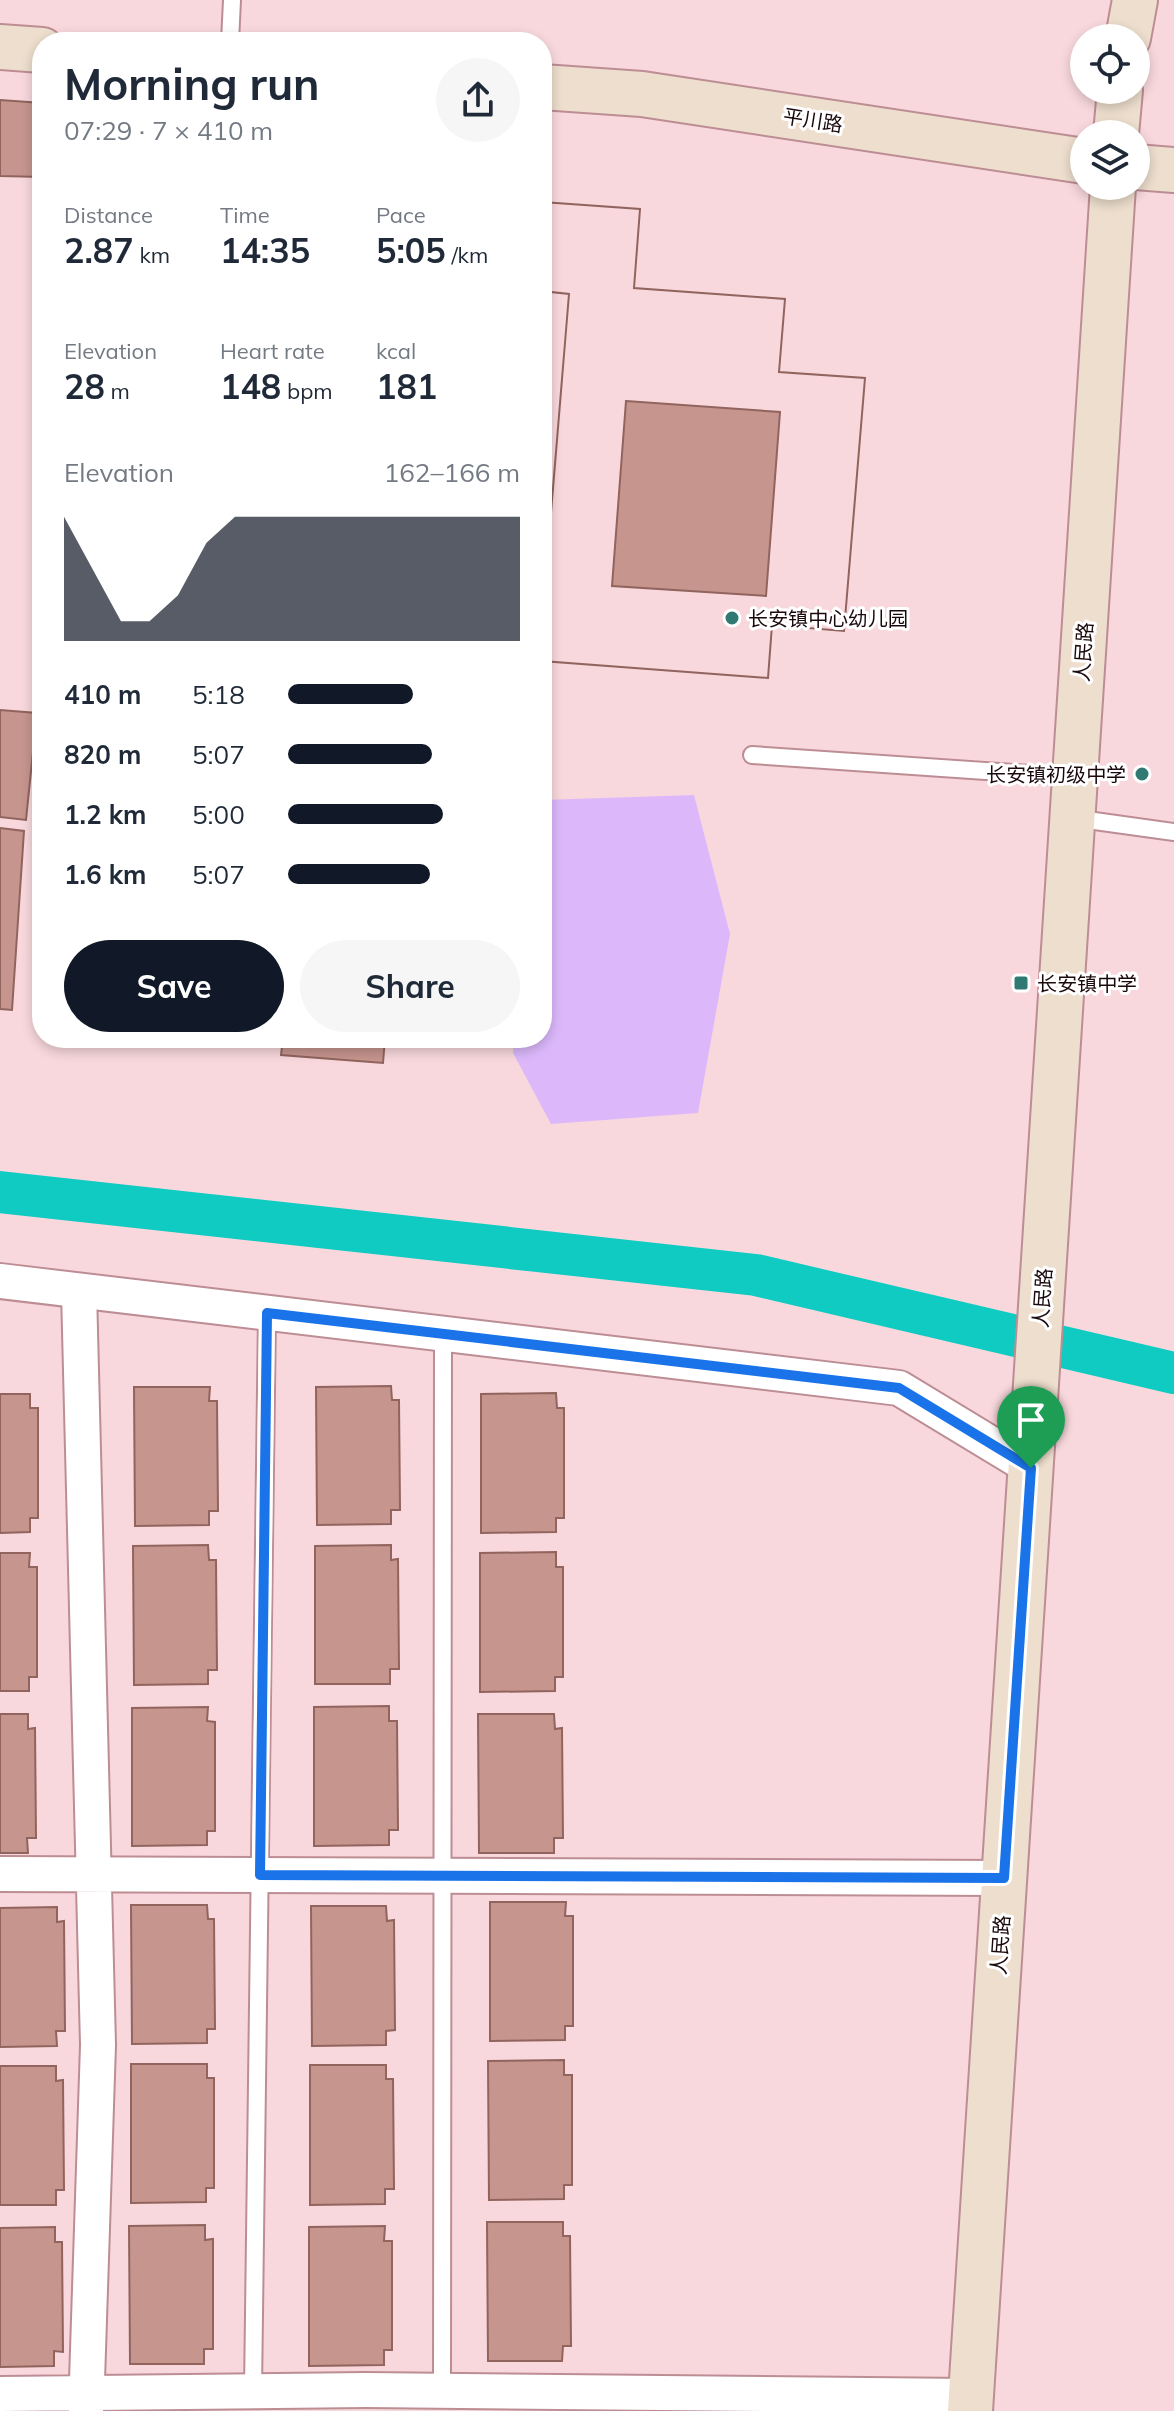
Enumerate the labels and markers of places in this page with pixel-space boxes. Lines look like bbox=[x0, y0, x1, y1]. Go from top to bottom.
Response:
place label: 长安镇中心幼儿园 bbox=[748, 606, 908, 631]
marker: 长安镇中心幼儿园 bbox=[723, 609, 741, 627]
place label: 长安镇初级中学 bbox=[986, 762, 1126, 787]
marker: 长安镇初级中学 bbox=[1133, 765, 1151, 783]
place label: 长安镇中学 bbox=[1037, 971, 1137, 996]
marker: 长安镇中学 bbox=[1012, 974, 1030, 992]
pin bbox=[997, 1386, 1065, 1468]

